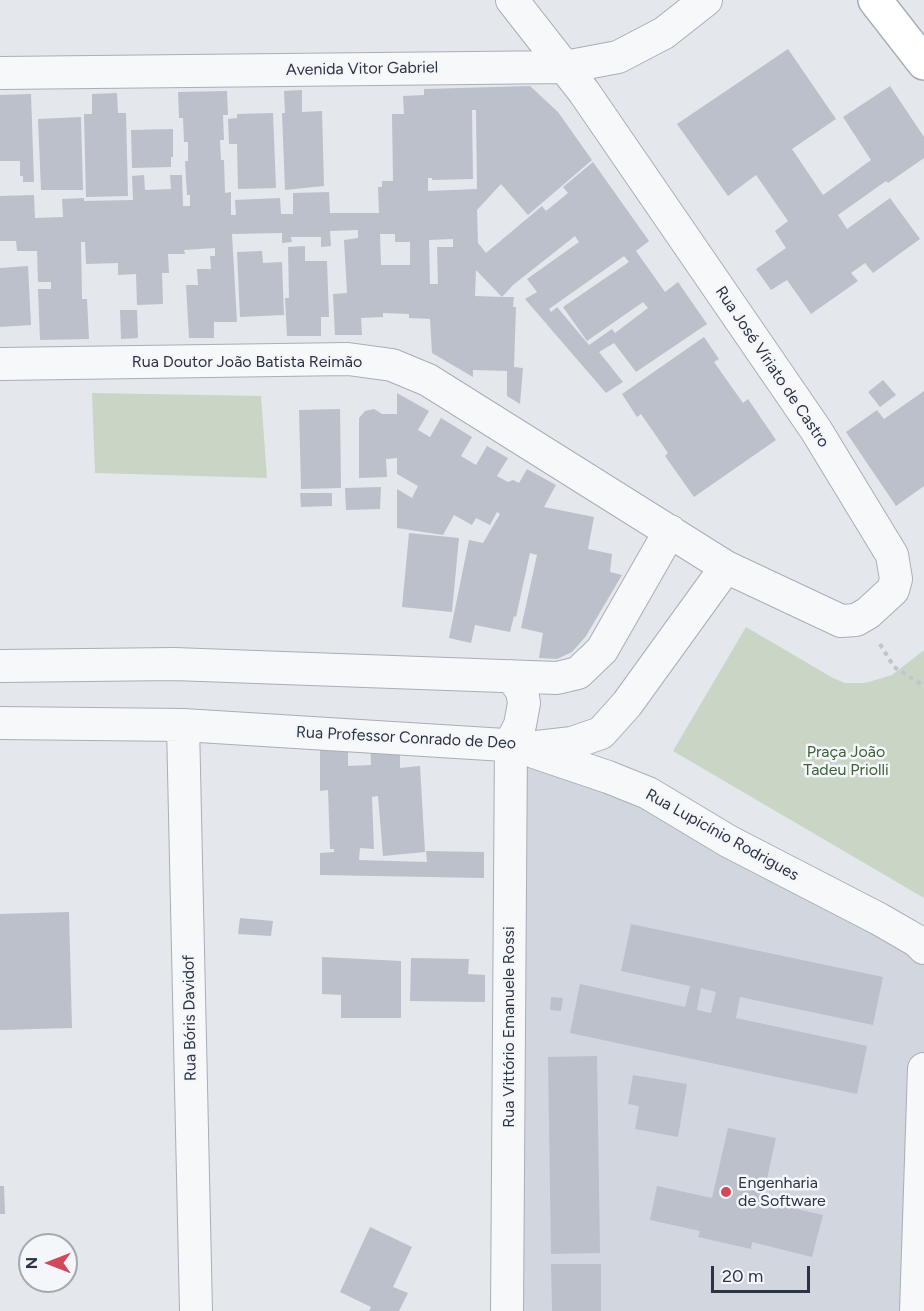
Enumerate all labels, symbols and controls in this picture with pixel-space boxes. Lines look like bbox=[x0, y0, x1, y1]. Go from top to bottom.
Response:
street label: Avenida Vitor Gabriel bbox=[286, 58, 438, 80]
street label: Rua José Víriato de Castro bbox=[711, 283, 833, 451]
street label: Rua Doutor João Batista Reimão bbox=[132, 352, 362, 372]
street label: Rua Professor Conrado de Deo bbox=[296, 723, 516, 753]
park label: Praça João Tadeu Priolli bbox=[803, 742, 889, 780]
street label: Rua Lupicínio Rodrigues bbox=[642, 785, 802, 885]
street label: Rua Vittório Emanuele Rossi bbox=[499, 926, 519, 1128]
street label: Rua Bóris Davidof bbox=[179, 955, 201, 1081]
place label: Engenharia de Software bbox=[738, 1173, 826, 1211]
marker: Engenharia de Software bbox=[719, 1185, 733, 1199]
north arrow bbox=[18, 1233, 78, 1293]
scale bar bbox=[714, 1254, 813, 1292]
text: N bbox=[22, 1257, 41, 1269]
text: 20 m bbox=[722, 1265, 763, 1287]

